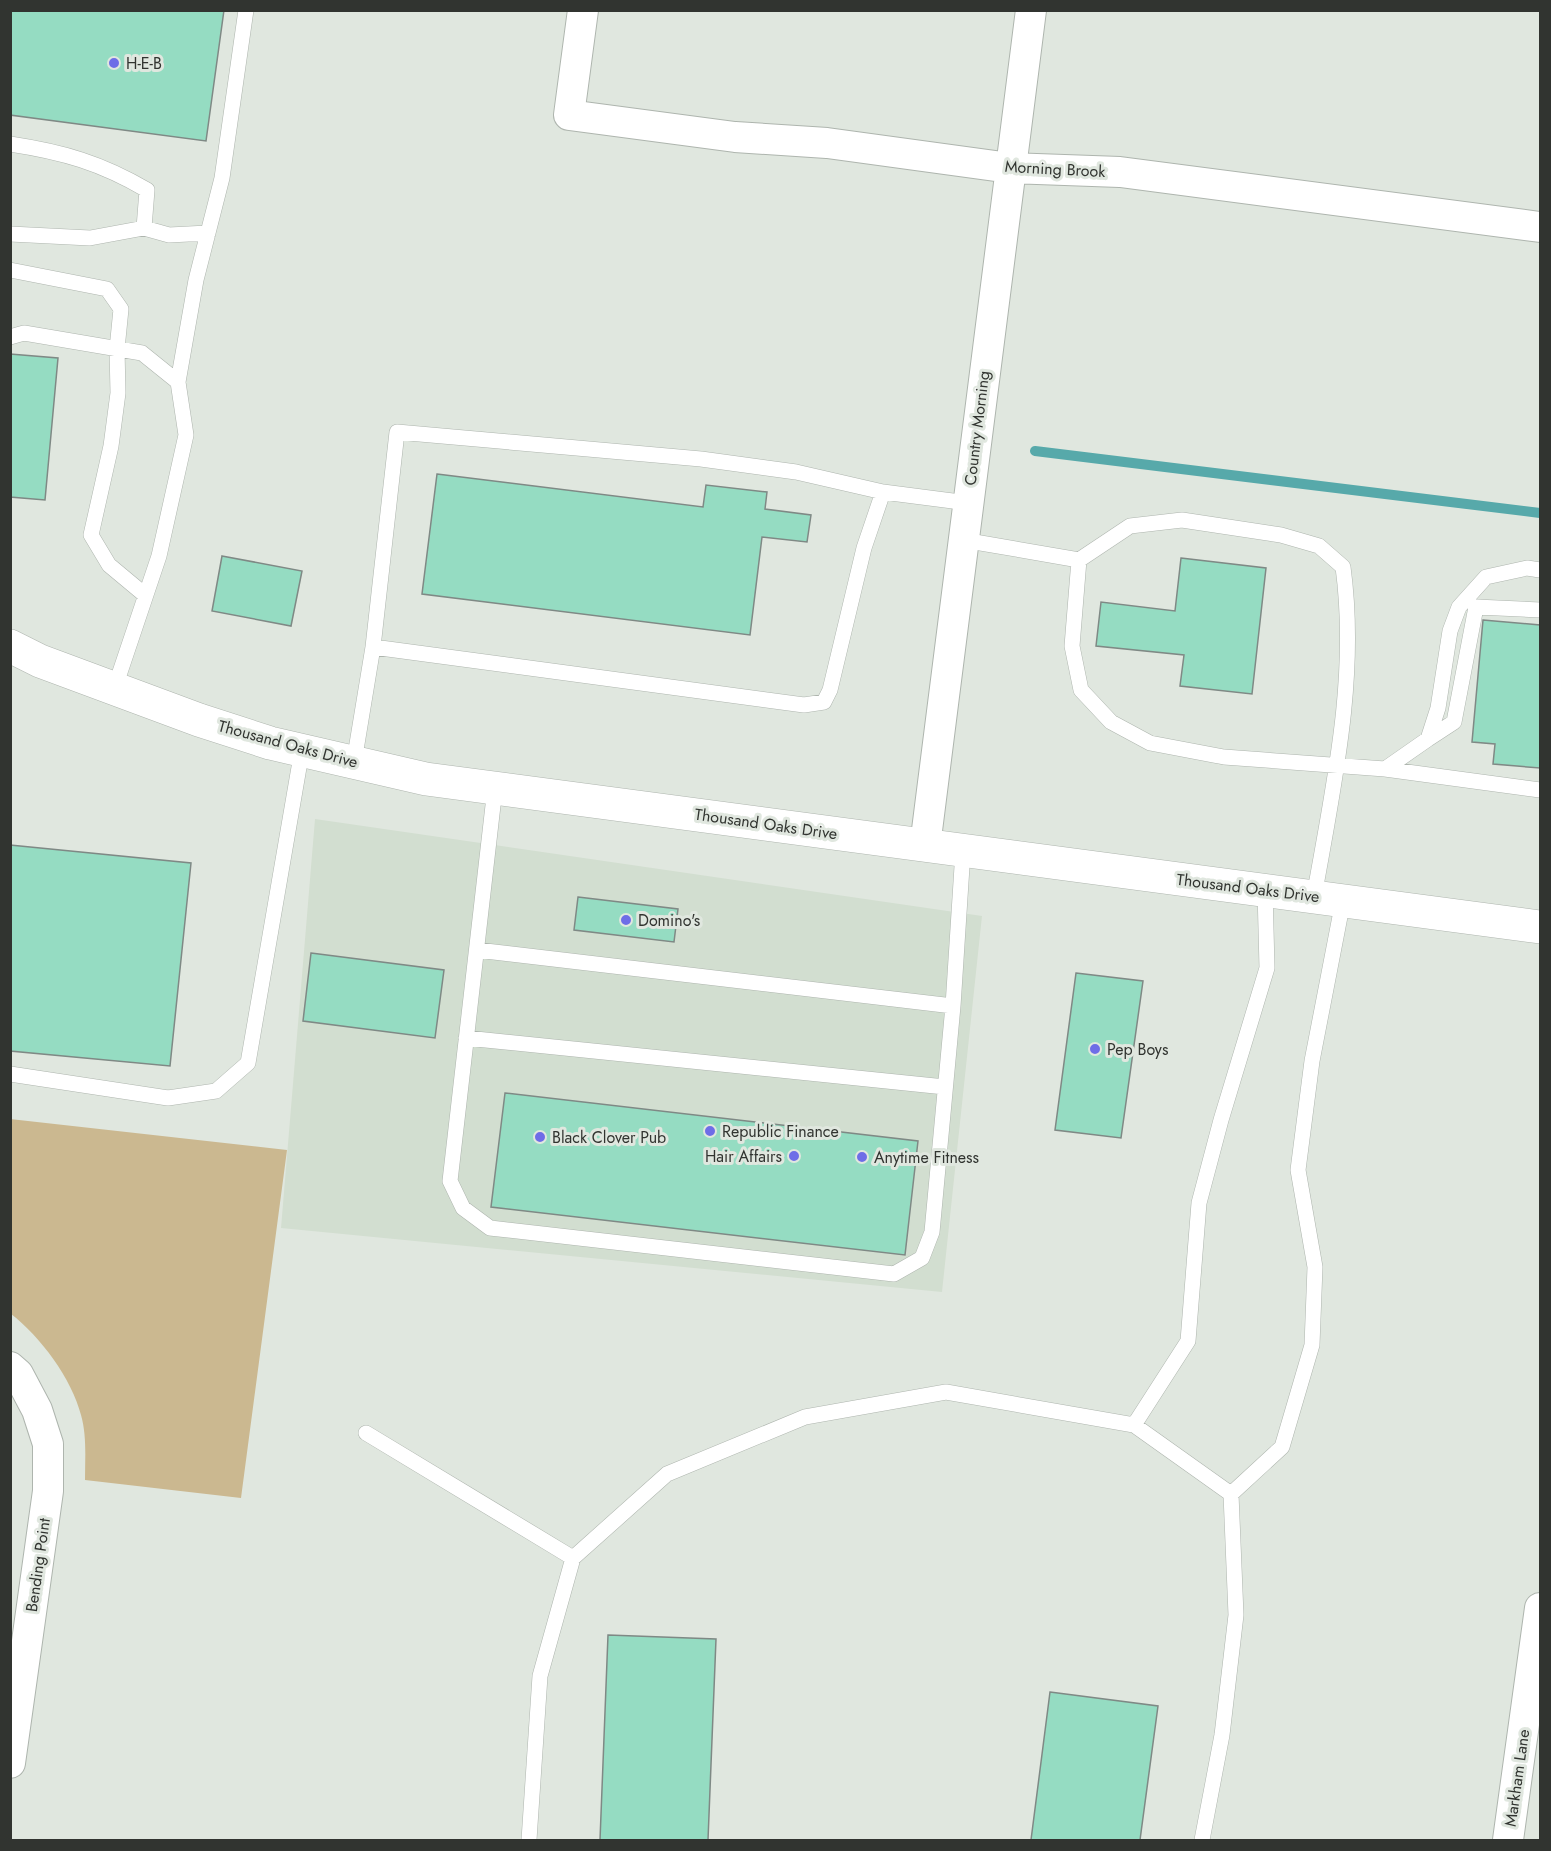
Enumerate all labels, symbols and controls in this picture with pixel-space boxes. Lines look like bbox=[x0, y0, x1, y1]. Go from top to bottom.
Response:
place label: H-E-B bbox=[126, 52, 162, 75]
marker: H-E-B bbox=[107, 56, 121, 70]
street label: Morning Brook bbox=[1004, 155, 1107, 183]
street label: Country Morning bbox=[959, 369, 995, 487]
street label: Thousand Oaks Drive bbox=[216, 714, 360, 774]
street label: Thousand Oaks Drive bbox=[693, 803, 839, 845]
street label: Thousand Oaks Drive bbox=[1175, 868, 1321, 908]
place label: Domino's bbox=[638, 909, 700, 932]
marker: Domino's bbox=[619, 913, 633, 927]
place label: Pep Boys bbox=[1107, 1038, 1168, 1061]
marker: Pep Boys bbox=[1088, 1042, 1102, 1056]
place label: Republic Finance bbox=[722, 1120, 839, 1143]
marker: Republic Finance bbox=[703, 1124, 717, 1138]
place label: Black Clover Pub bbox=[552, 1126, 666, 1149]
marker: Black Clover Pub bbox=[533, 1130, 547, 1144]
place label: Hair Affairs bbox=[705, 1145, 782, 1168]
place label: Anytime Fitness bbox=[874, 1146, 979, 1169]
marker: Hair Affairs bbox=[787, 1149, 801, 1163]
marker: Anytime Fitness bbox=[855, 1150, 869, 1164]
street label: Bending Point bbox=[20, 1516, 56, 1613]
street label: Markham Lane bbox=[1499, 1728, 1535, 1828]

